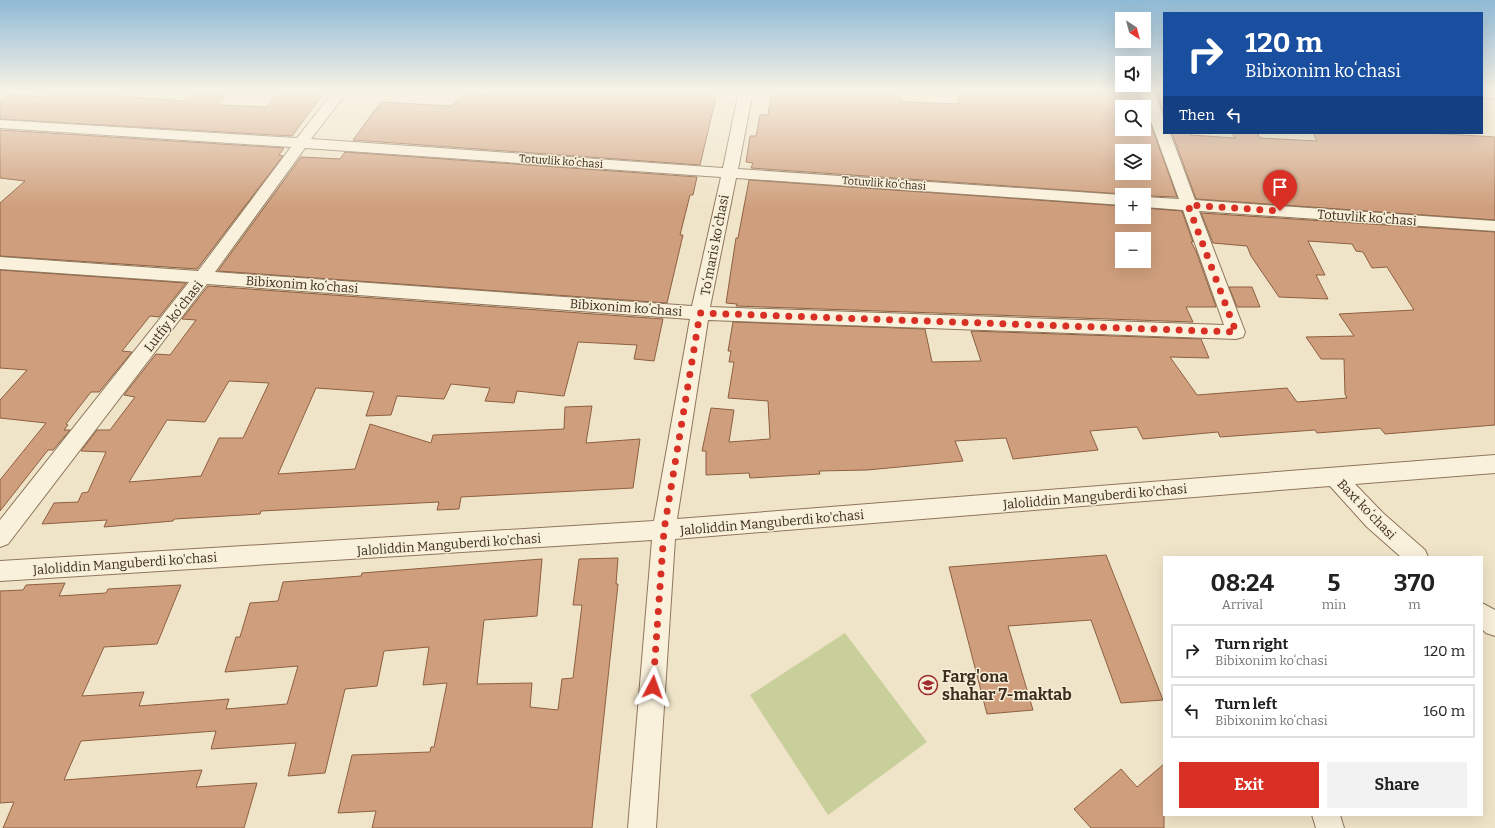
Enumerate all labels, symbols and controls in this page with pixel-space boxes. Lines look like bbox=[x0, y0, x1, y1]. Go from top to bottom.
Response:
north arrow bbox=[1115, 12, 1151, 48]
map controls bbox=[1115, 12, 1151, 268]
text: 120 m bbox=[1245, 26, 1322, 59]
icon: right bbox=[1179, 28, 1231, 80]
button: sound bbox=[1115, 56, 1151, 92]
text: Bibixonim koʻchasi bbox=[1245, 60, 1401, 82]
button: search bbox=[1115, 100, 1151, 136]
icon: left bbox=[1223, 104, 1245, 126]
text: Then bbox=[1179, 106, 1215, 124]
button: layers bbox=[1115, 144, 1151, 180]
street label: Totuvlik koʻchasi bbox=[519, 152, 604, 171]
pin bbox=[1263, 170, 1297, 211]
street label: Totuvlik koʻchasi bbox=[842, 174, 927, 193]
icon: arrive bbox=[1269, 176, 1291, 198]
button: + bbox=[1115, 188, 1151, 224]
street label: Toʻmaris koʻchasi bbox=[697, 193, 732, 297]
street label: Totuvlik koʻchasi bbox=[1317, 207, 1417, 228]
button: − bbox=[1115, 232, 1151, 268]
street label: Bibixonim koʻchasi bbox=[245, 273, 359, 296]
street label: Lutfiy koʻchasi bbox=[141, 278, 206, 355]
street label: Bibixonim koʻchasi bbox=[569, 296, 683, 319]
street label: Baxt koʻchasi bbox=[1334, 476, 1399, 543]
street label: Jaloliddin Manguberdi ko'chasi bbox=[1001, 481, 1188, 512]
street label: Jaloliddin Manguberdi ko'chasi bbox=[678, 507, 865, 538]
street label: Jaloliddin Manguberdi ko'chasi bbox=[355, 531, 542, 558]
street label: Jaloliddin Manguberdi ko'chasi bbox=[31, 550, 218, 577]
text: 08:24 bbox=[1211, 569, 1274, 597]
text: 5 bbox=[1327, 569, 1340, 597]
text: 370 bbox=[1394, 569, 1435, 597]
text: Arrival bbox=[1222, 597, 1263, 612]
text: min bbox=[1322, 597, 1346, 612]
text: m bbox=[1408, 597, 1421, 612]
text: Turn right bbox=[1215, 635, 1288, 653]
icon: right bbox=[1181, 640, 1203, 662]
text: 120 m bbox=[1424, 642, 1465, 660]
text: Bibixonim koʻchasi bbox=[1215, 653, 1328, 668]
position arrow bbox=[632, 666, 674, 708]
place label: Farg'ona shahar 7-maktab bbox=[942, 667, 1072, 704]
school or university icon: Farg'ona shahar 7-maktab bbox=[917, 674, 939, 696]
text: Turn left bbox=[1215, 695, 1277, 713]
icon: left bbox=[1181, 700, 1203, 722]
text: 160 m bbox=[1423, 702, 1465, 720]
text: Bibixonim koʻchasi bbox=[1215, 713, 1328, 728]
button: Exit bbox=[1179, 762, 1319, 808]
button: Share bbox=[1327, 762, 1467, 808]

